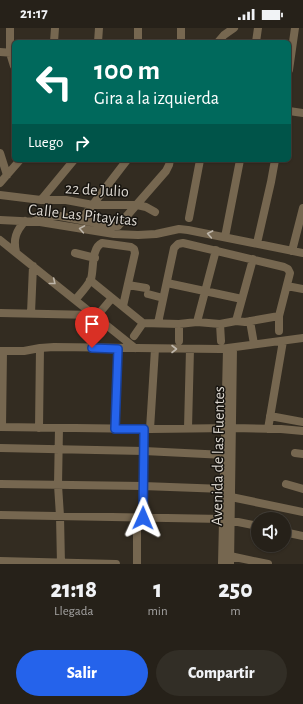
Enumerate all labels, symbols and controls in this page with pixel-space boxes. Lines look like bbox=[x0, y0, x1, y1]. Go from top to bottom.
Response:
text: 21:17 bbox=[20, 6, 48, 21]
icon: left bbox=[28, 56, 80, 108]
text: 100 m bbox=[94, 57, 160, 85]
text: Gira a la izquierda bbox=[94, 90, 219, 108]
icon: right bbox=[71, 132, 93, 154]
text: Luego bbox=[28, 135, 63, 150]
street label: 22 de Julio bbox=[64, 180, 130, 200]
street label: Calle Las Pitayitas bbox=[27, 201, 138, 230]
one-way arrow bbox=[78, 225, 85, 233]
one-way arrow bbox=[207, 230, 213, 239]
one-way arrow bbox=[48, 277, 55, 284]
pin bbox=[75, 307, 109, 348]
icon: arrive bbox=[81, 313, 103, 335]
one-way arrow bbox=[171, 345, 177, 353]
street label: Avenida de las Fuentes bbox=[209, 386, 227, 526]
position arrow bbox=[122, 497, 164, 539]
map controls bbox=[251, 512, 291, 552]
button: sound bbox=[251, 512, 291, 552]
text: 21:18 bbox=[50, 578, 97, 602]
text: 1 bbox=[153, 578, 162, 602]
text: 250 bbox=[218, 578, 253, 602]
text: Llegada bbox=[54, 605, 93, 618]
text: min bbox=[147, 605, 168, 618]
text: m bbox=[230, 605, 241, 618]
button: Salir bbox=[16, 650, 148, 696]
button: Compartir bbox=[156, 650, 287, 696]

